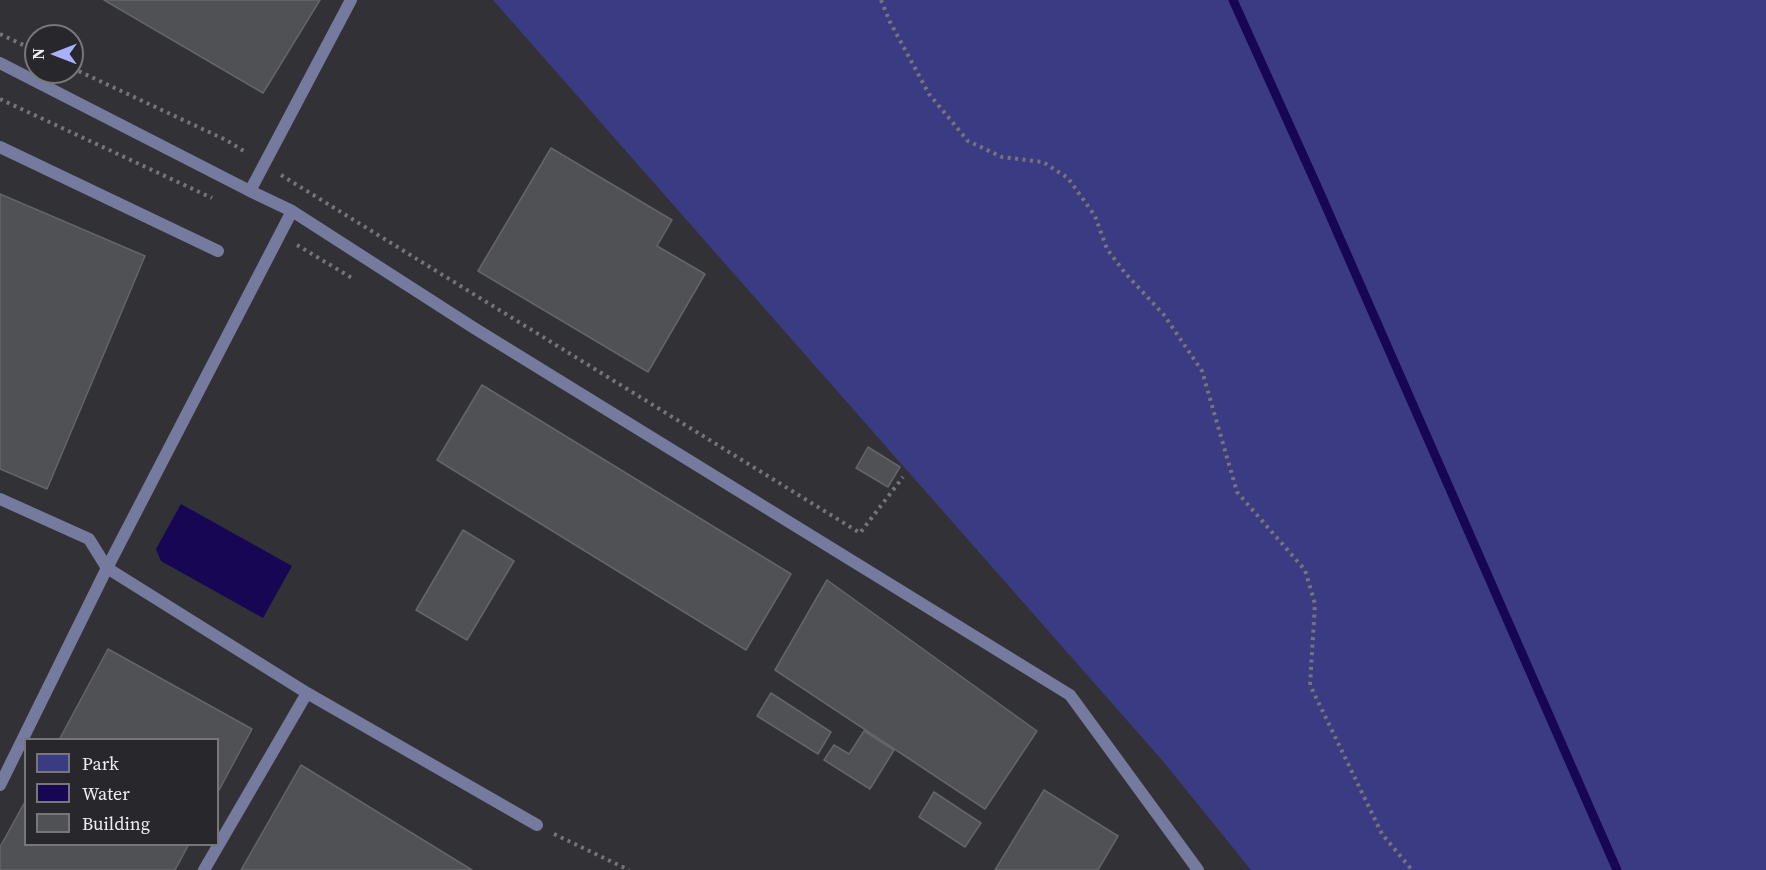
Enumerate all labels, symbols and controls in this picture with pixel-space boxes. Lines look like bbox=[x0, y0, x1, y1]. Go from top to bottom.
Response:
north arrow bbox=[24, 24, 84, 84]
text: N bbox=[27, 48, 49, 60]
legend bbox=[24, 738, 219, 846]
text: Park bbox=[82, 751, 119, 776]
text: Water bbox=[82, 781, 130, 806]
text: Building bbox=[82, 811, 150, 836]

